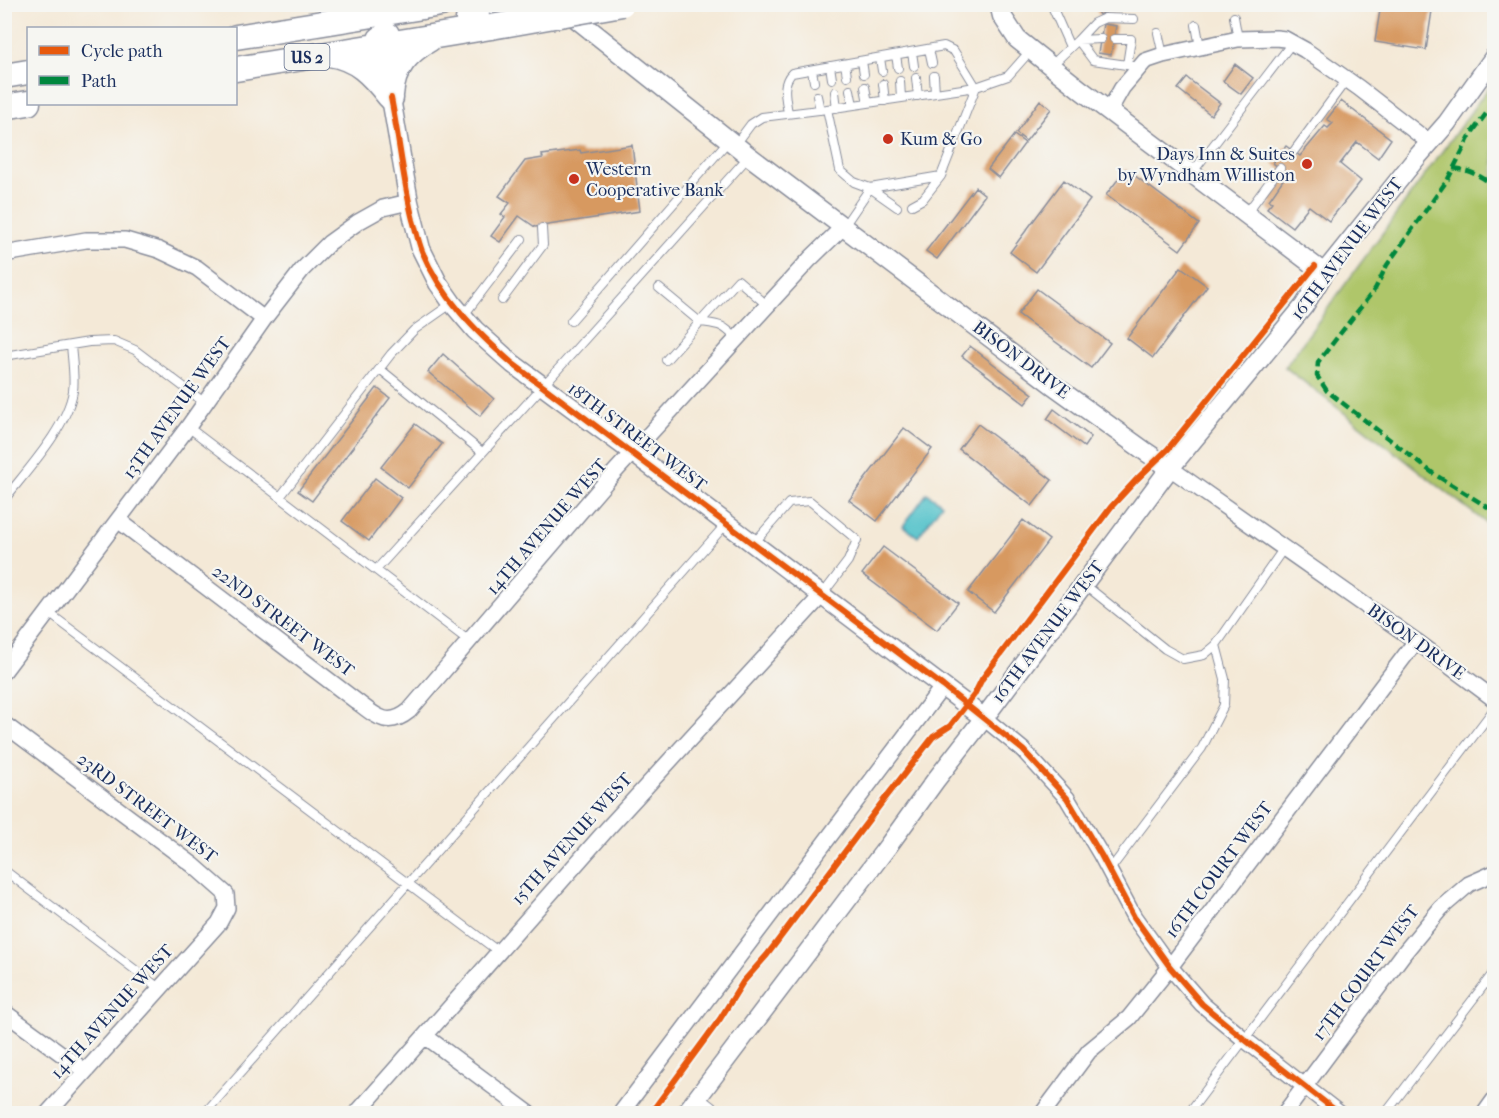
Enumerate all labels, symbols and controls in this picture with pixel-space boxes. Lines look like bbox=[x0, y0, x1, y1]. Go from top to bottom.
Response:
legend bbox=[27, 27, 237, 105]
text: Cycle path bbox=[81, 41, 162, 62]
road number: US 2 bbox=[284, 44, 330, 70]
text: Path bbox=[81, 71, 117, 92]
place label: Kum & Go bbox=[900, 129, 982, 150]
marker: Kum & Go bbox=[881, 132, 895, 146]
place label: Days Inn & Suites by Wyndham Williston bbox=[1117, 144, 1296, 186]
marker: Days Inn & Suites by Wyndham Williston bbox=[1300, 157, 1314, 171]
place label: Western Cooperative Bank bbox=[585, 159, 724, 201]
marker: Western Cooperative Bank bbox=[567, 172, 581, 186]
street label: 16TH AVENUE WEST bbox=[1287, 173, 1408, 324]
street label: BISON DRIVE bbox=[968, 317, 1074, 403]
street label: 13TH AVENUE WEST bbox=[119, 332, 236, 483]
street label: 18TH STREET WEST bbox=[564, 378, 711, 497]
street label: 14TH AVENUE WEST bbox=[482, 454, 612, 599]
street label: 16TH AVENUE WEST bbox=[988, 556, 1109, 707]
street label: 22ND STREET WEST bbox=[208, 561, 359, 682]
street label: BISON DRIVE bbox=[1363, 599, 1469, 685]
street label: 23RD STREET WEST bbox=[73, 749, 222, 868]
street label: 15TH AVENUE WEST bbox=[507, 768, 637, 909]
street label: 16TH COURT WEST bbox=[1161, 797, 1278, 942]
street label: 17TH COURT WEST bbox=[1308, 900, 1424, 1045]
street label: 14TH AVENUE WEST bbox=[46, 940, 178, 1083]

